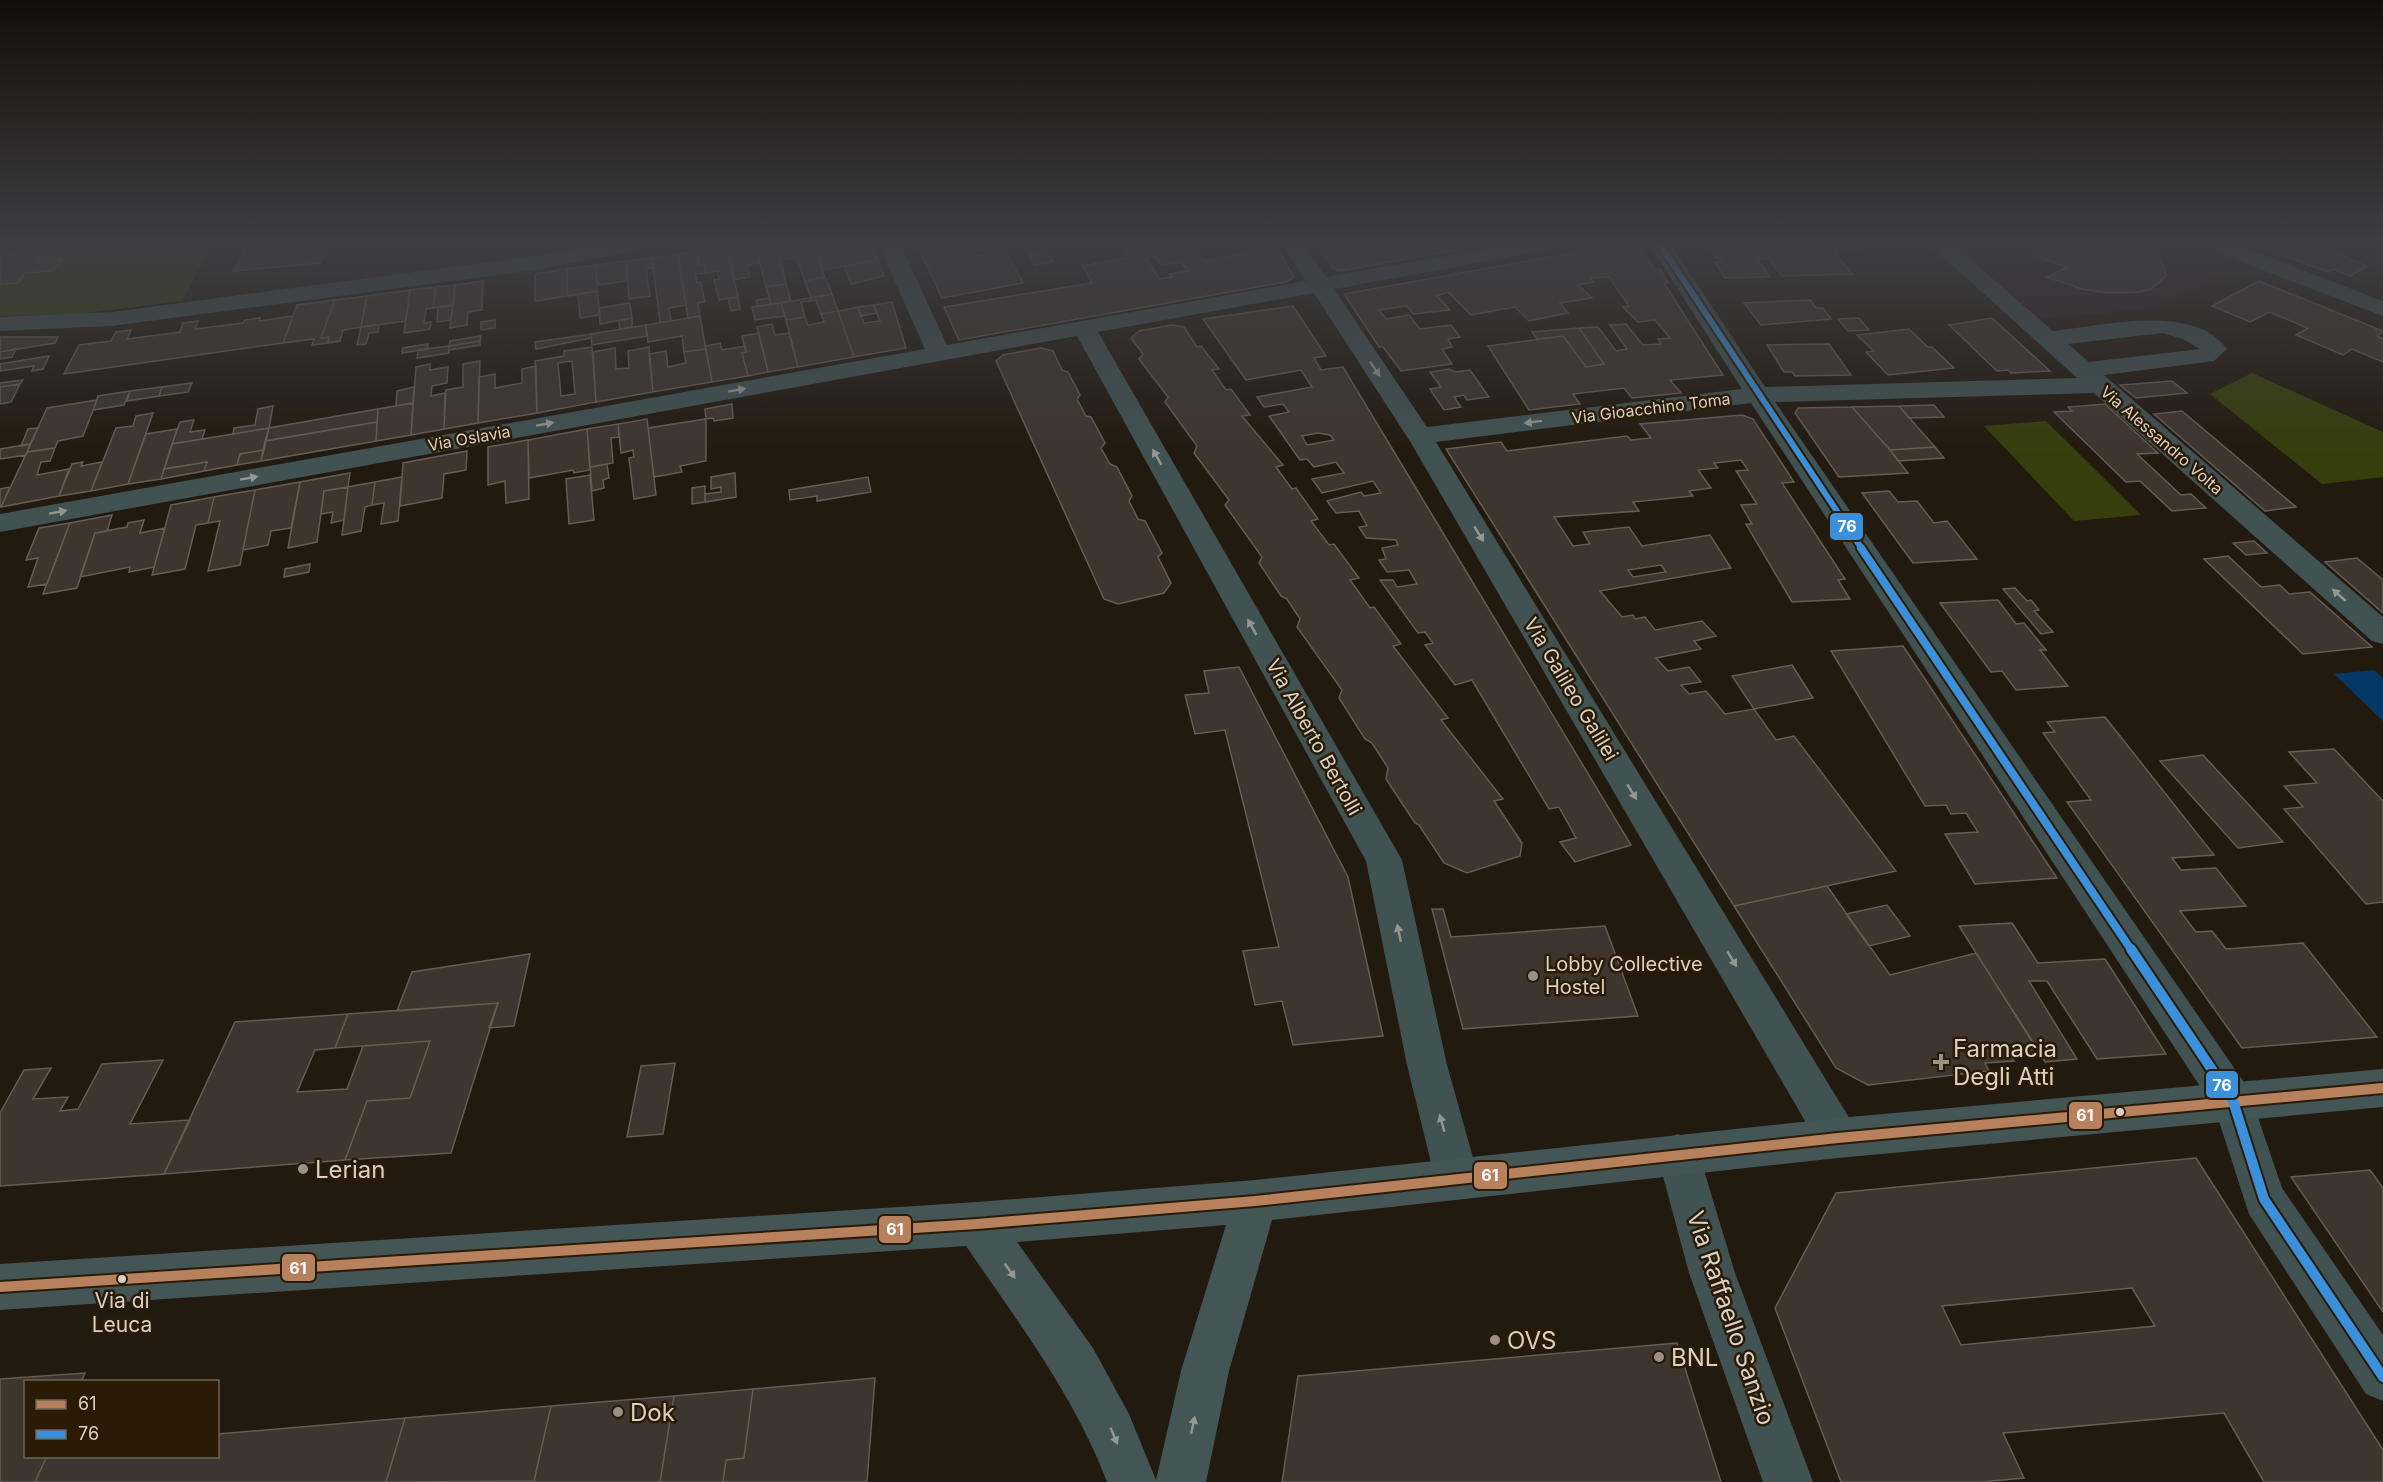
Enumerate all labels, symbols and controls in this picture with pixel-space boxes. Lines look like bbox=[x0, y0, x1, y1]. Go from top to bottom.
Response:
one-way arrow bbox=[1369, 361, 1380, 377]
street label: Via Alessandro Volta bbox=[2097, 381, 2227, 499]
one-way arrow bbox=[727, 385, 746, 394]
street label: Via Gioacchino Toma bbox=[1570, 388, 1732, 428]
one-way arrow bbox=[1523, 417, 1542, 427]
one-way arrow bbox=[535, 420, 554, 429]
street label: Via Oslavia bbox=[426, 421, 512, 455]
one-way arrow bbox=[1151, 449, 1162, 465]
one-way arrow bbox=[240, 473, 259, 482]
one-way arrow bbox=[48, 507, 67, 516]
line badge: 76 bbox=[1829, 512, 1864, 541]
text: 76 bbox=[1837, 516, 1857, 536]
one-way arrow bbox=[1473, 526, 1484, 542]
one-way arrow bbox=[2332, 589, 2347, 602]
street label: Via Galileo Galilei bbox=[1519, 613, 1623, 765]
one-way arrow bbox=[1247, 618, 1257, 635]
street label: Via Alberto Bertolli bbox=[1261, 655, 1367, 819]
one-way arrow bbox=[1627, 784, 1638, 800]
one-way arrow bbox=[1394, 923, 1403, 942]
one-way arrow bbox=[1727, 951, 1737, 968]
place label: Lobby Collective Hostel bbox=[1545, 952, 1703, 999]
marker: Lobby Collective Hostel bbox=[1526, 969, 1540, 983]
place label: Farmacia Degli Atti bbox=[1953, 1034, 2057, 1091]
marker: Farmacia Degli Atti bbox=[1934, 1055, 1948, 1069]
line badge: 76 bbox=[2205, 1070, 2239, 1099]
text: 76 bbox=[2212, 1075, 2232, 1095]
line badge: 61 bbox=[2068, 1101, 2103, 1130]
text: 61 bbox=[2076, 1105, 2094, 1125]
unlabelled marker bbox=[2114, 1106, 2126, 1118]
one-way arrow bbox=[1437, 1114, 1447, 1132]
place label: Lerian bbox=[315, 1155, 385, 1184]
line badge: 61 bbox=[1473, 1161, 1508, 1190]
marker: Lerian bbox=[296, 1162, 310, 1176]
text: 61 bbox=[1481, 1165, 1499, 1185]
street label: Via Raffaello Sanzio bbox=[1681, 1207, 1781, 1429]
line badge: 61 bbox=[878, 1215, 912, 1244]
text: 61 bbox=[886, 1219, 904, 1239]
line badge: 61 bbox=[281, 1253, 316, 1282]
text: 61 bbox=[289, 1258, 307, 1278]
one-way arrow bbox=[1004, 1263, 1016, 1279]
marker: Via di Leuca bbox=[116, 1273, 128, 1285]
place label: Via di Leuca bbox=[92, 1288, 152, 1337]
place label: OVS bbox=[1507, 1326, 1557, 1355]
marker: OVS bbox=[1488, 1333, 1502, 1347]
place label: BNL bbox=[1671, 1343, 1718, 1372]
marker: BNL bbox=[1652, 1350, 1666, 1364]
legend bbox=[24, 1380, 219, 1458]
text: 61 bbox=[78, 1393, 96, 1414]
place label: Dok bbox=[630, 1398, 675, 1427]
marker: Dok bbox=[611, 1405, 625, 1419]
one-way arrow bbox=[1189, 1416, 1199, 1434]
text: 76 bbox=[78, 1423, 99, 1444]
one-way arrow bbox=[1110, 1427, 1119, 1445]

